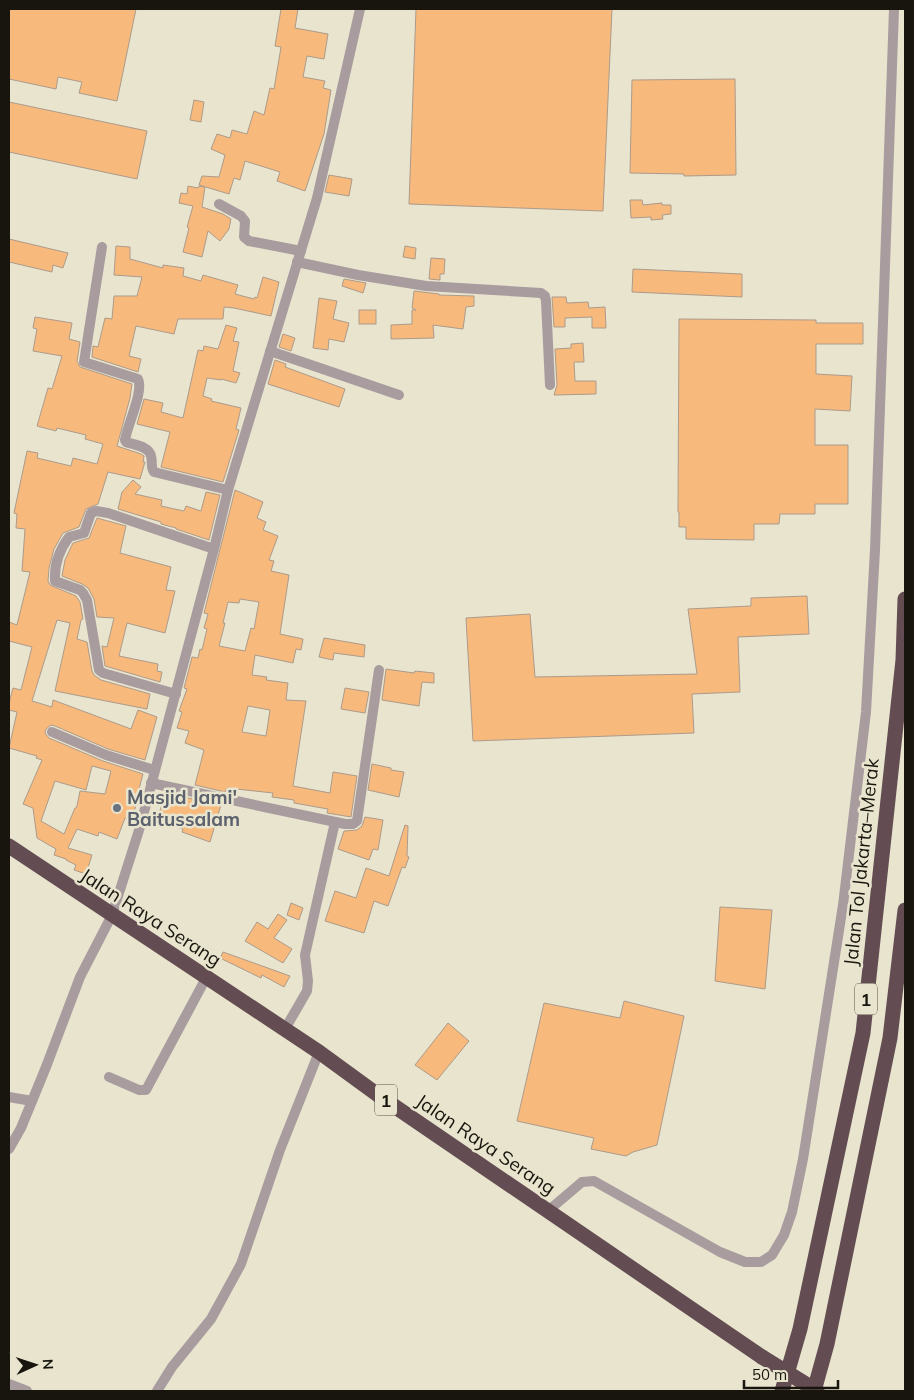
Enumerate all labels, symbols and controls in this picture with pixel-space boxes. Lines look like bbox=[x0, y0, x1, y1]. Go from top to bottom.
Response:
street label: Jalan Tol Jakarta–Merak bbox=[838, 757, 884, 967]
place label: Masjid Jami' Baitussalam bbox=[127, 785, 240, 831]
marker: Masjid Jami' Baitussalam bbox=[111, 802, 123, 814]
street label: Jalan Raya Serang bbox=[76, 862, 226, 972]
road number: 1 bbox=[855, 984, 877, 1014]
road number: 1 bbox=[375, 1084, 397, 1116]
street label: Jalan Raya Serang bbox=[412, 1088, 560, 1200]
north arrow bbox=[10, 1340, 60, 1390]
scale bar bbox=[744, 1358, 838, 1390]
text: N bbox=[39, 1359, 57, 1370]
text: 50 m bbox=[752, 1365, 787, 1384]

